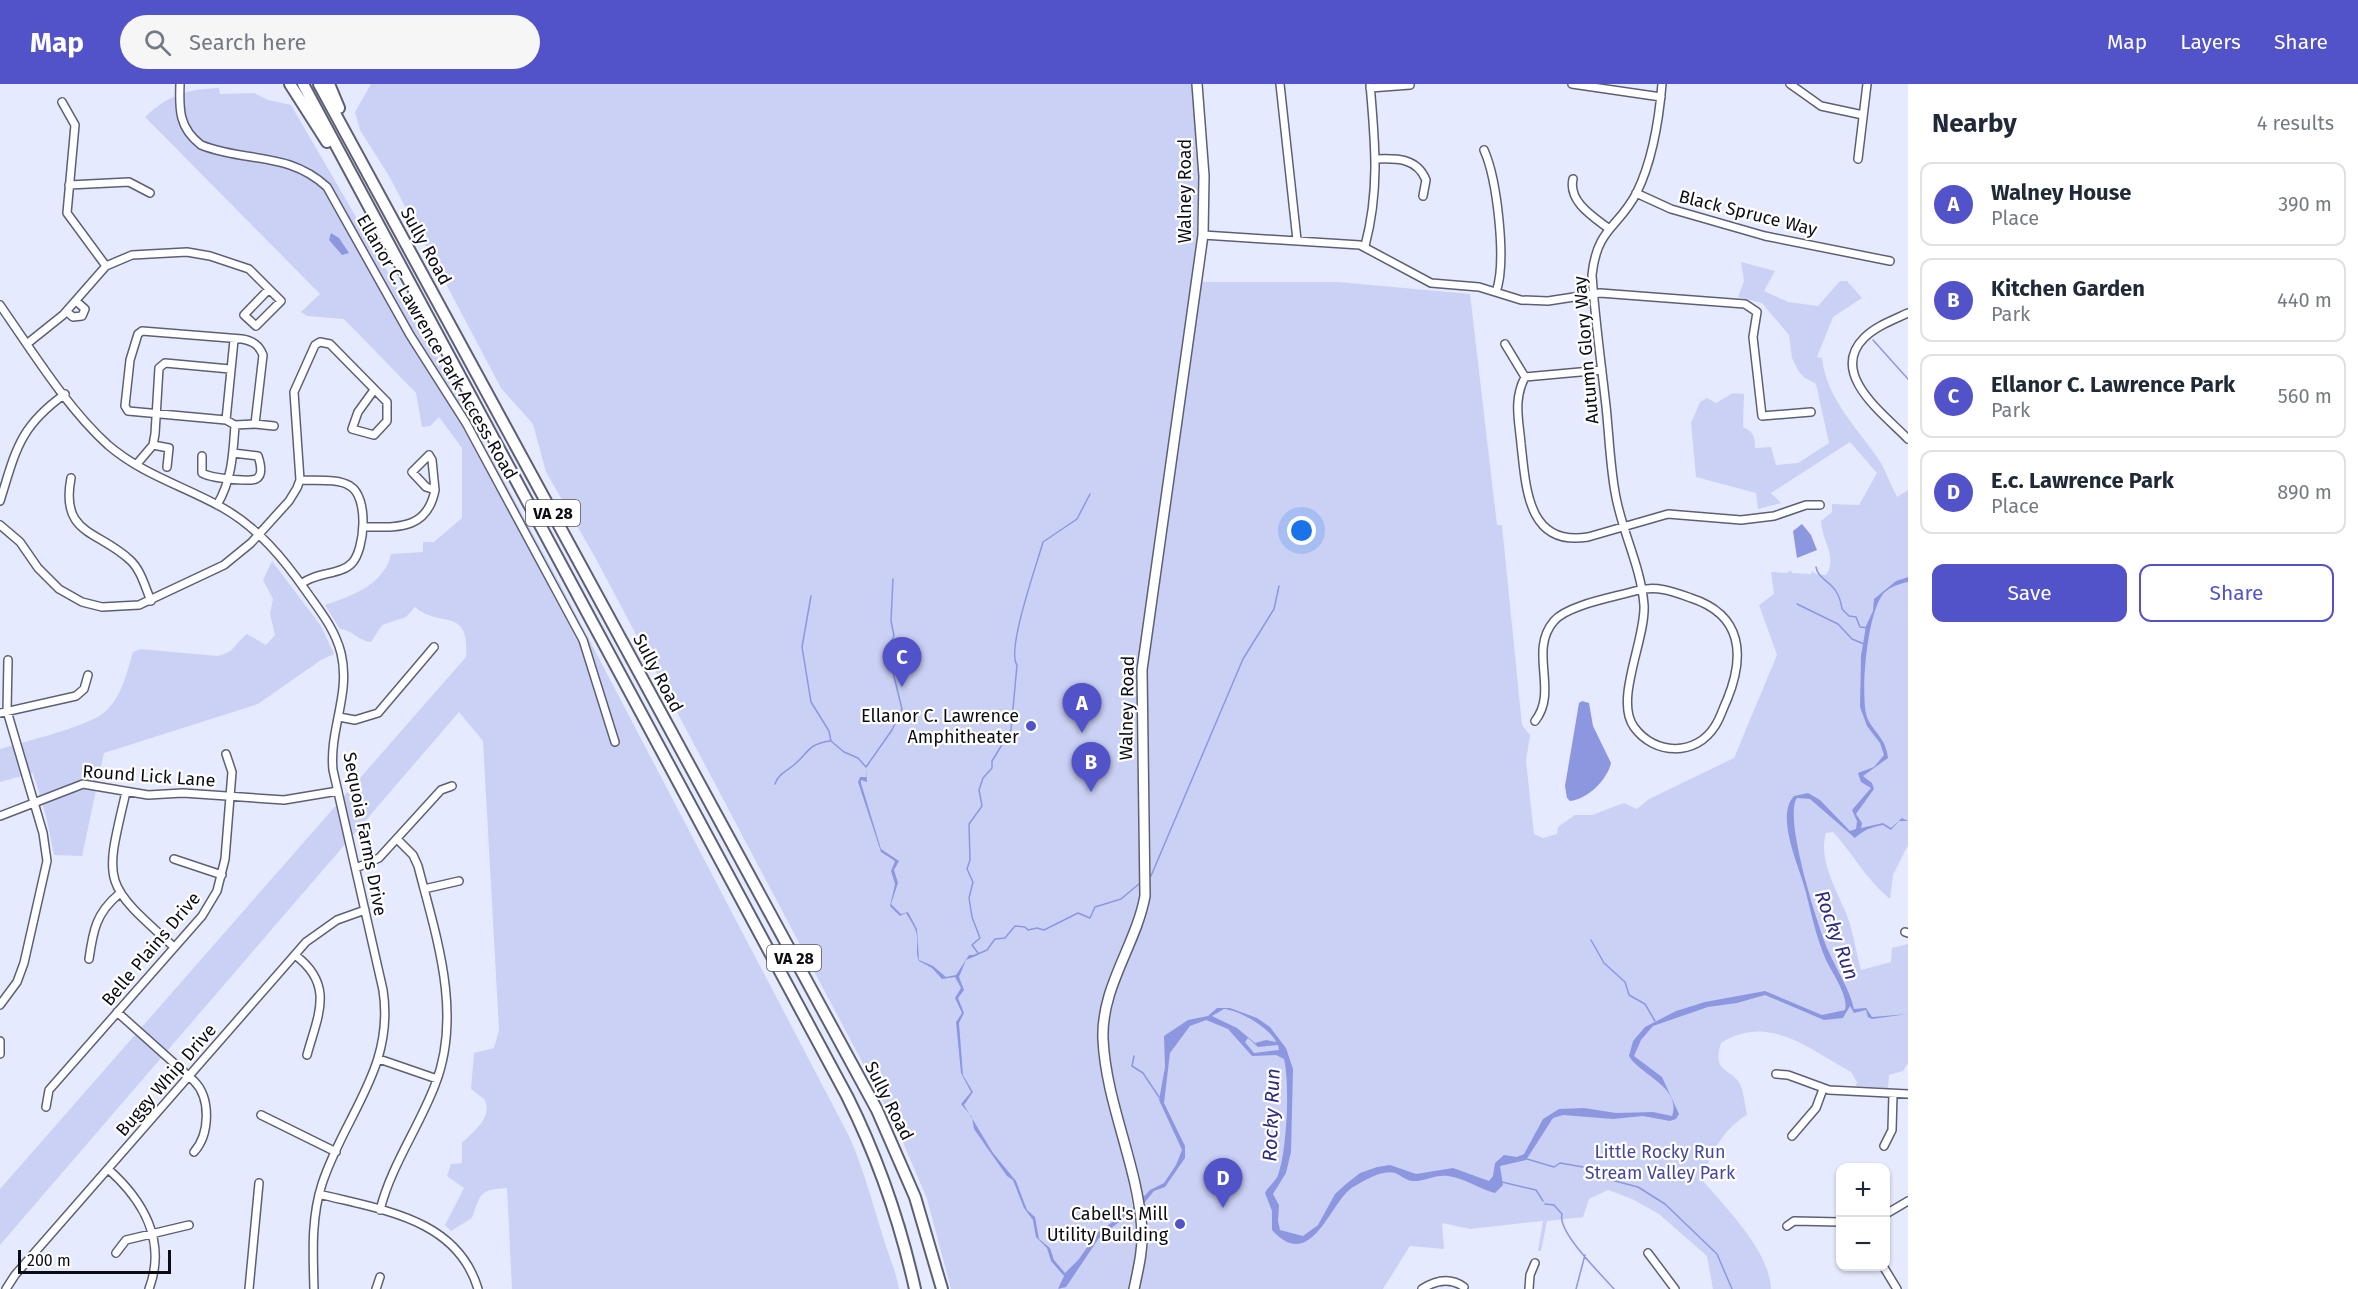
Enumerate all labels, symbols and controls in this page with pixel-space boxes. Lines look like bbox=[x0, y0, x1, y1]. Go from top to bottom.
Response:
search box bbox=[120, 15, 540, 69]
text: Map bbox=[30, 26, 84, 59]
icon: search bbox=[141, 26, 174, 59]
text: Search here bbox=[189, 29, 307, 56]
text: Map bbox=[2107, 29, 2147, 55]
text: Layers bbox=[2180, 29, 2241, 55]
text: Share bbox=[2274, 29, 2328, 55]
text: Nearby bbox=[1932, 108, 2017, 139]
text: 4 results bbox=[2257, 111, 2334, 135]
street label: Walney Road bbox=[1174, 139, 1196, 243]
text: Walney House bbox=[1991, 179, 2131, 206]
street label: Black Spruce Way bbox=[1676, 185, 1820, 241]
text: A bbox=[1948, 192, 1959, 216]
text: 390 m bbox=[2278, 192, 2332, 216]
street label: Sully Road bbox=[396, 203, 456, 289]
text: Place bbox=[1991, 206, 2039, 230]
street label: Ellanor C. Lawrence Park Access Road bbox=[352, 211, 522, 483]
street label: Autumn Glory Way bbox=[1569, 275, 1603, 425]
text: Kitchen Garden bbox=[1991, 275, 2145, 302]
text: B bbox=[1947, 288, 1960, 312]
text: 440 m bbox=[2277, 288, 2332, 312]
text: Park bbox=[1991, 302, 2030, 326]
text: Ellanor C. Lawrence Park bbox=[1991, 371, 2235, 398]
text: C bbox=[1948, 384, 1959, 408]
text: 560 m bbox=[2278, 384, 2332, 408]
text: Park bbox=[1991, 398, 2030, 422]
text: E.c. Lawrence Park bbox=[1991, 467, 2174, 494]
text: D bbox=[1947, 480, 1960, 504]
text: 890 m bbox=[2277, 480, 2332, 504]
text: Place bbox=[1991, 494, 2039, 518]
road number: VA 28 bbox=[526, 500, 580, 526]
your location bbox=[1287, 516, 1316, 545]
button: Save bbox=[1932, 564, 2127, 622]
button: Share bbox=[2139, 564, 2334, 622]
street label: Sully Road bbox=[628, 630, 688, 716]
pin: C bbox=[882, 638, 922, 687]
street label: Walney Road bbox=[1115, 655, 1139, 761]
pin: A bbox=[1062, 684, 1102, 733]
place label: Ellanor C. Lawrence Amphitheater bbox=[861, 705, 1019, 748]
marker: Ellanor C. Lawrence Amphitheater bbox=[1024, 719, 1038, 733]
pin: B bbox=[1072, 742, 1110, 792]
street label: Sequoia Farms Drive bbox=[338, 750, 392, 918]
street label: Round Lick Lane bbox=[82, 760, 216, 792]
water label: Rocky Run bbox=[1810, 887, 1864, 983]
street label: Belle Plains Drive bbox=[97, 888, 205, 1010]
road number: VA 28 bbox=[767, 945, 821, 971]
street label: Buggy Whip Drive bbox=[111, 1019, 221, 1141]
street label: Sully Road bbox=[860, 1058, 918, 1144]
water label: Rocky Run bbox=[1257, 1068, 1285, 1162]
park label: Little Rocky Run Stream Valley Park bbox=[1585, 1141, 1736, 1184]
pin: D bbox=[1204, 1158, 1242, 1208]
map controls bbox=[1836, 1163, 1890, 1271]
button: + bbox=[1836, 1163, 1890, 1217]
place label: Cabell's Mill Utility Building bbox=[1047, 1203, 1169, 1246]
marker: Cabell's Mill Utility Building bbox=[1173, 1217, 1187, 1231]
button: − bbox=[1836, 1217, 1890, 1271]
scale bar bbox=[18, 1247, 171, 1274]
text: 200 m bbox=[27, 1251, 71, 1270]

